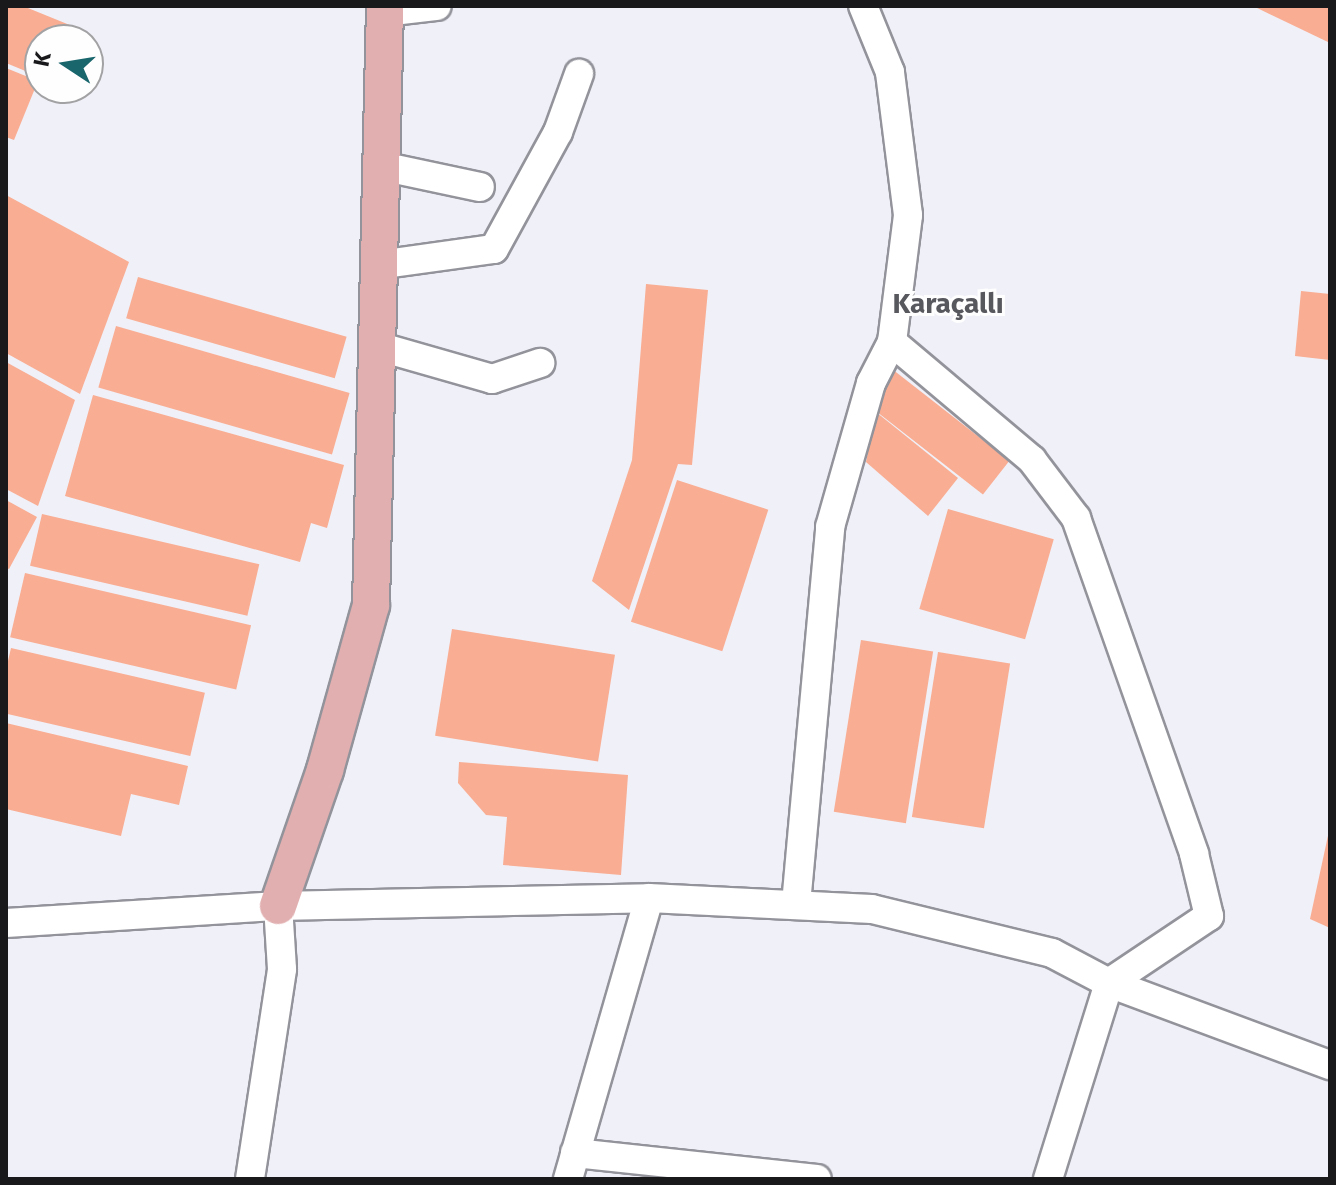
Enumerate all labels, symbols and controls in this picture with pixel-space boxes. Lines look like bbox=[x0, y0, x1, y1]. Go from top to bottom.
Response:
north arrow bbox=[24, 24, 104, 104]
text: K bbox=[27, 50, 57, 69]
district label: Karaçallı bbox=[892, 287, 1004, 321]

